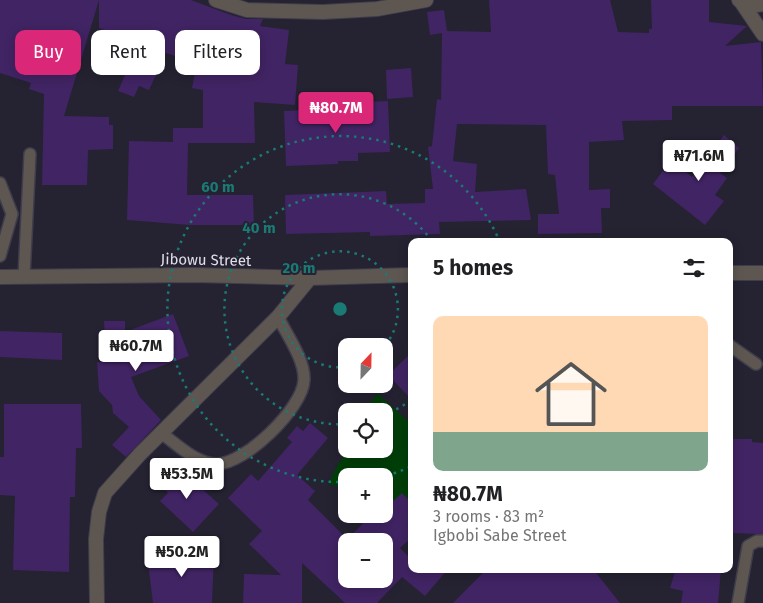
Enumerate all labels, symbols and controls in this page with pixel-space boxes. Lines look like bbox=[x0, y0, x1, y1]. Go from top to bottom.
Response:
chip: Buy bbox=[15, 30, 81, 75]
chip: Rent bbox=[91, 30, 165, 75]
chip: Filters bbox=[175, 30, 260, 75]
pin: ₦80.7M bbox=[295, 92, 377, 134]
text: ₦80.7M bbox=[309, 98, 363, 117]
pin: ₦71.6M bbox=[658, 140, 740, 182]
text: ₦71.6M bbox=[674, 146, 724, 165]
text: 60 m bbox=[201, 178, 235, 196]
text: 40 m bbox=[242, 219, 276, 237]
street label: Jibowu Street bbox=[161, 250, 252, 270]
icon: filters bbox=[680, 254, 708, 282]
text: 5 homes bbox=[433, 255, 513, 281]
text: 20 m bbox=[283, 259, 315, 277]
centre of rings bbox=[331, 300, 349, 318]
pin: ₦60.7M bbox=[95, 330, 177, 372]
text: ₦60.7M bbox=[110, 336, 162, 355]
north arrow bbox=[338, 338, 392, 392]
map controls bbox=[338, 338, 393, 588]
icon: home bbox=[526, 349, 616, 439]
button: locate bbox=[338, 403, 393, 458]
pin: ₦53.5M bbox=[146, 458, 228, 500]
text: ₦53.5M bbox=[161, 464, 213, 483]
button: + bbox=[338, 468, 393, 523]
text: ₦80.7M bbox=[433, 481, 503, 507]
text: 3 rooms · 83 m² bbox=[433, 507, 544, 526]
text: Igbobi Sabe Street bbox=[433, 526, 566, 545]
button: − bbox=[338, 533, 393, 588]
pin: ₦50.2M bbox=[141, 536, 223, 578]
text: ₦50.2M bbox=[155, 542, 209, 561]

